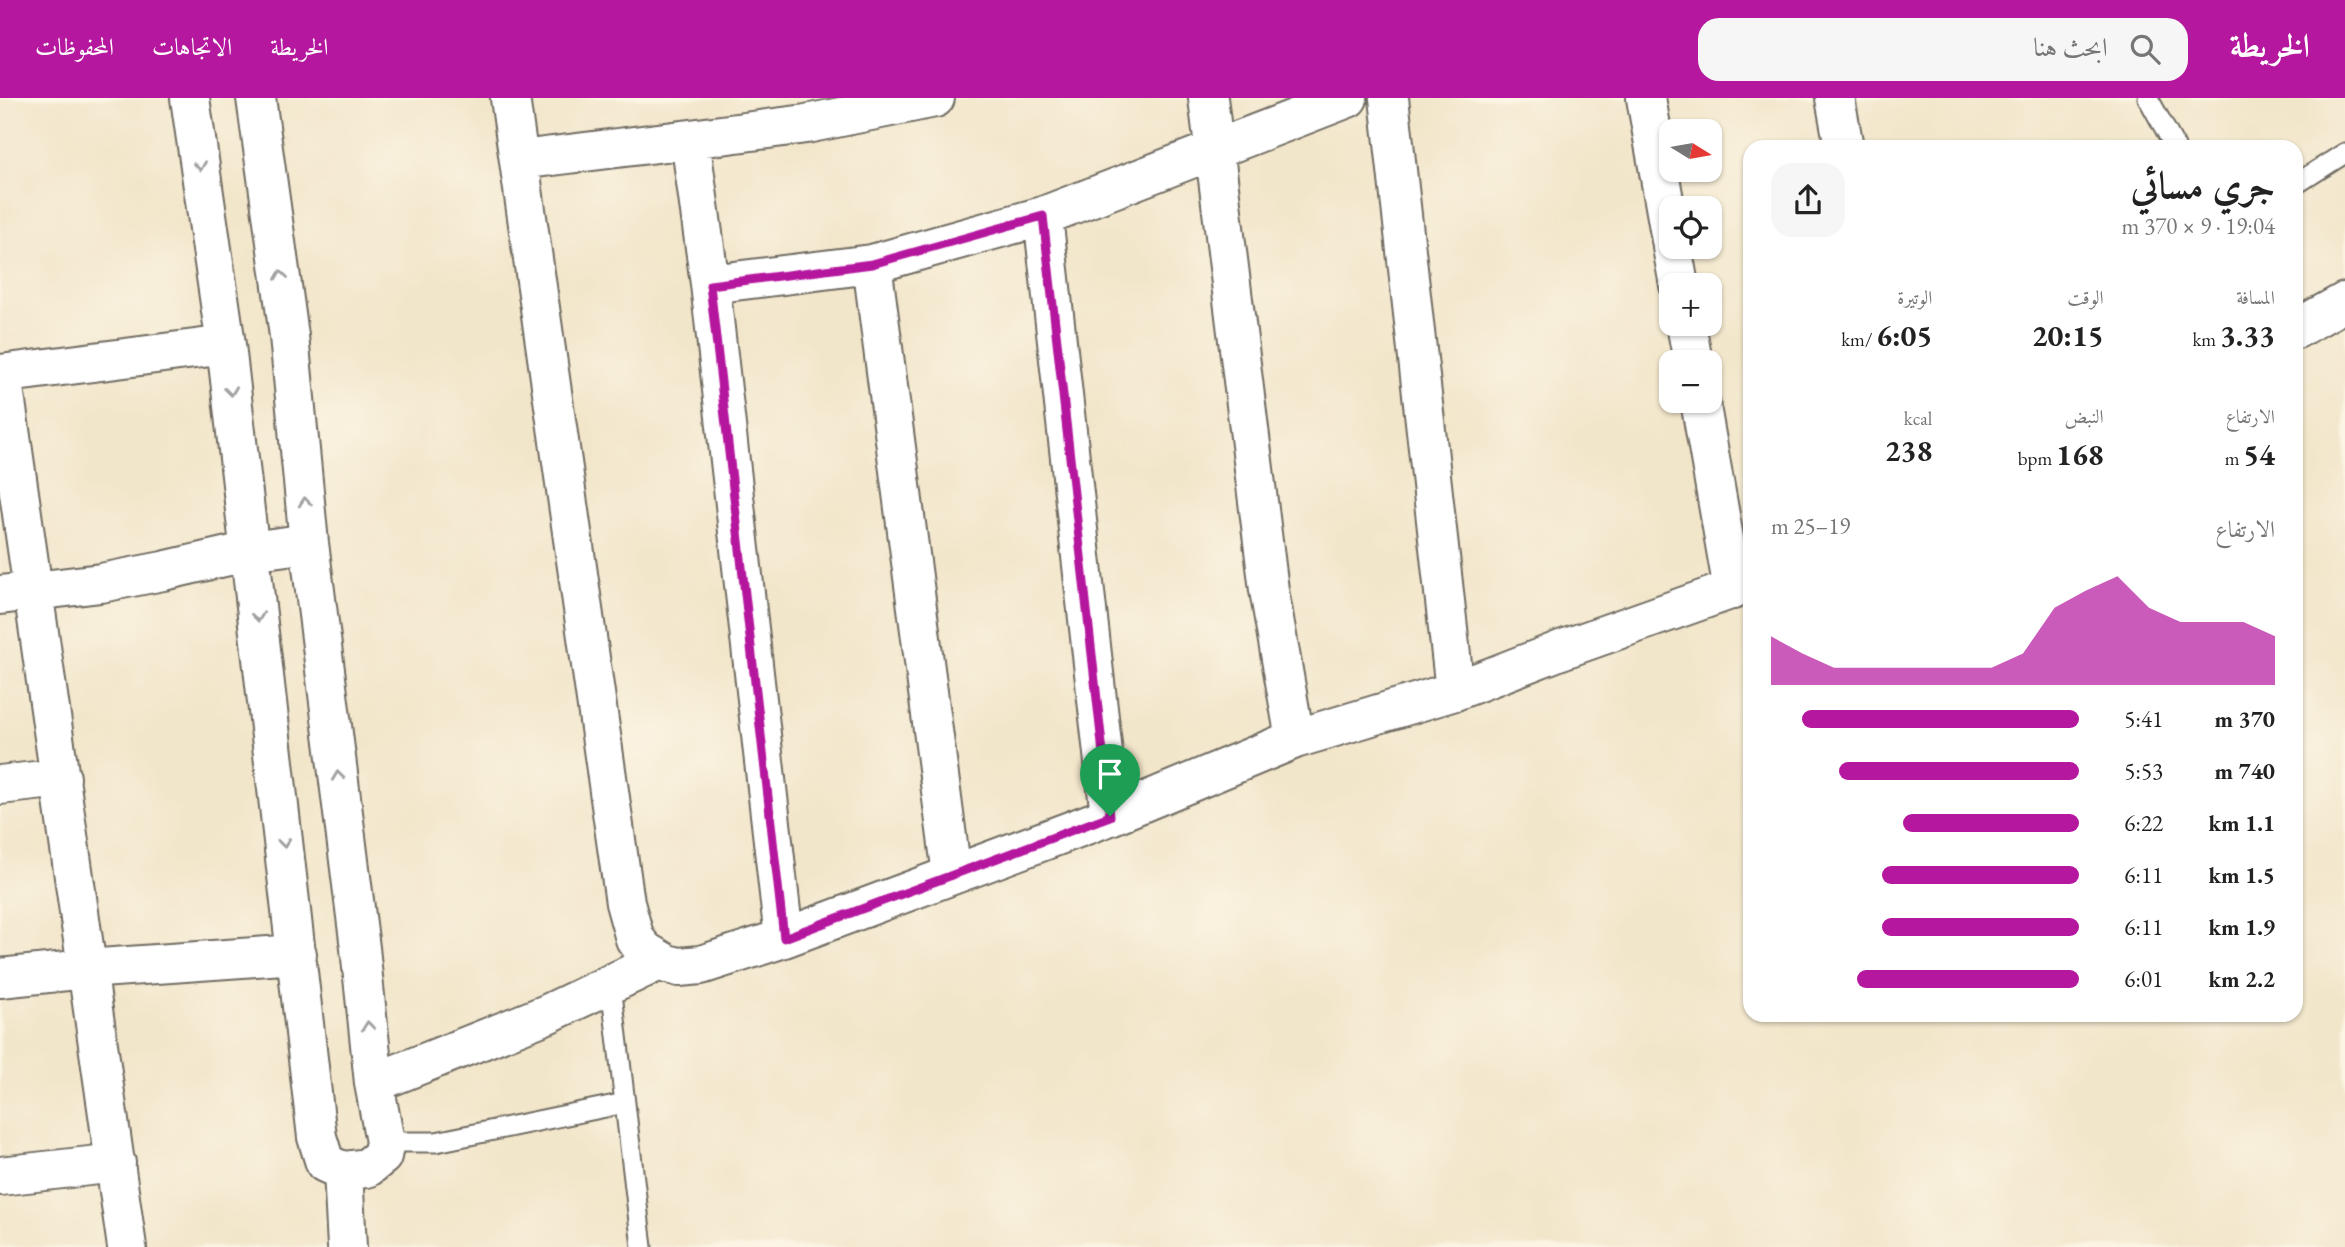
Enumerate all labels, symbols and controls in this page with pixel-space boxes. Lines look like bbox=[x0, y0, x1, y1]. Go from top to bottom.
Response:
search box bbox=[1698, 18, 2188, 81]
text: الخريطة bbox=[2230, 24, 2310, 67]
text: ابحث هنا bbox=[2033, 30, 2108, 64]
icon: search bbox=[2126, 30, 2164, 68]
text: المحفوظات bbox=[35, 31, 114, 62]
text: الاتجاهات bbox=[152, 31, 232, 62]
text: الخريطة bbox=[270, 31, 329, 62]
north arrow bbox=[1659, 119, 1722, 182]
map controls bbox=[1659, 119, 1722, 413]
one-way arrow bbox=[192, 160, 207, 171]
text: جري مسائي bbox=[2131, 160, 2275, 209]
button: share bbox=[1771, 163, 1845, 237]
button: locate bbox=[1659, 196, 1722, 259]
text: 19:04 · 9 × 370 m bbox=[2122, 211, 2275, 241]
one-way arrow bbox=[274, 270, 289, 281]
button: + bbox=[1659, 273, 1722, 336]
text: الوتيرة bbox=[1897, 285, 1932, 310]
text: الوقت bbox=[2067, 285, 2104, 310]
text: المسافة bbox=[2236, 285, 2275, 310]
text: 6:05 bbox=[1876, 316, 1932, 355]
text: 20:15 bbox=[2032, 316, 2104, 355]
text: 3.33 bbox=[2220, 316, 2275, 355]
text: /km bbox=[1841, 327, 1876, 352]
text: km bbox=[2192, 327, 2220, 352]
button: − bbox=[1659, 350, 1722, 413]
one-way arrow bbox=[224, 385, 239, 397]
text: النبض bbox=[2065, 404, 2104, 429]
text: الارتفاع bbox=[2226, 404, 2275, 429]
text: kcal bbox=[1904, 406, 1932, 431]
text: 238 bbox=[1885, 431, 1932, 470]
text: 168 bbox=[2056, 435, 2104, 474]
text: 54 bbox=[2243, 435, 2275, 474]
text: bpm bbox=[2018, 446, 2056, 471]
text: m bbox=[2225, 446, 2243, 471]
one-way arrow bbox=[298, 496, 313, 507]
text: 19–25 m bbox=[1771, 511, 1850, 541]
text: الارتفاع bbox=[2215, 514, 2275, 544]
one-way arrow bbox=[250, 612, 265, 623]
text: 5:41 bbox=[2124, 704, 2163, 734]
text: 370 m bbox=[2214, 704, 2275, 734]
pin bbox=[1080, 744, 1140, 816]
icon: arrive bbox=[1091, 755, 1129, 793]
text: 5:53 bbox=[2124, 756, 2163, 786]
text: 740 m bbox=[2214, 756, 2275, 786]
one-way arrow bbox=[331, 770, 346, 782]
text: 6:22 bbox=[2124, 808, 2163, 838]
text: 1.1 km bbox=[2208, 808, 2275, 838]
one-way arrow bbox=[276, 838, 291, 849]
text: 6:11 bbox=[2124, 860, 2163, 890]
text: 1.5 km bbox=[2208, 860, 2275, 890]
text: 6:11 bbox=[2124, 912, 2163, 942]
text: 1.9 km bbox=[2208, 912, 2275, 942]
text: 6:01 bbox=[2124, 964, 2163, 994]
text: 2.2 km bbox=[2208, 964, 2275, 994]
one-way arrow bbox=[361, 1020, 376, 1032]

